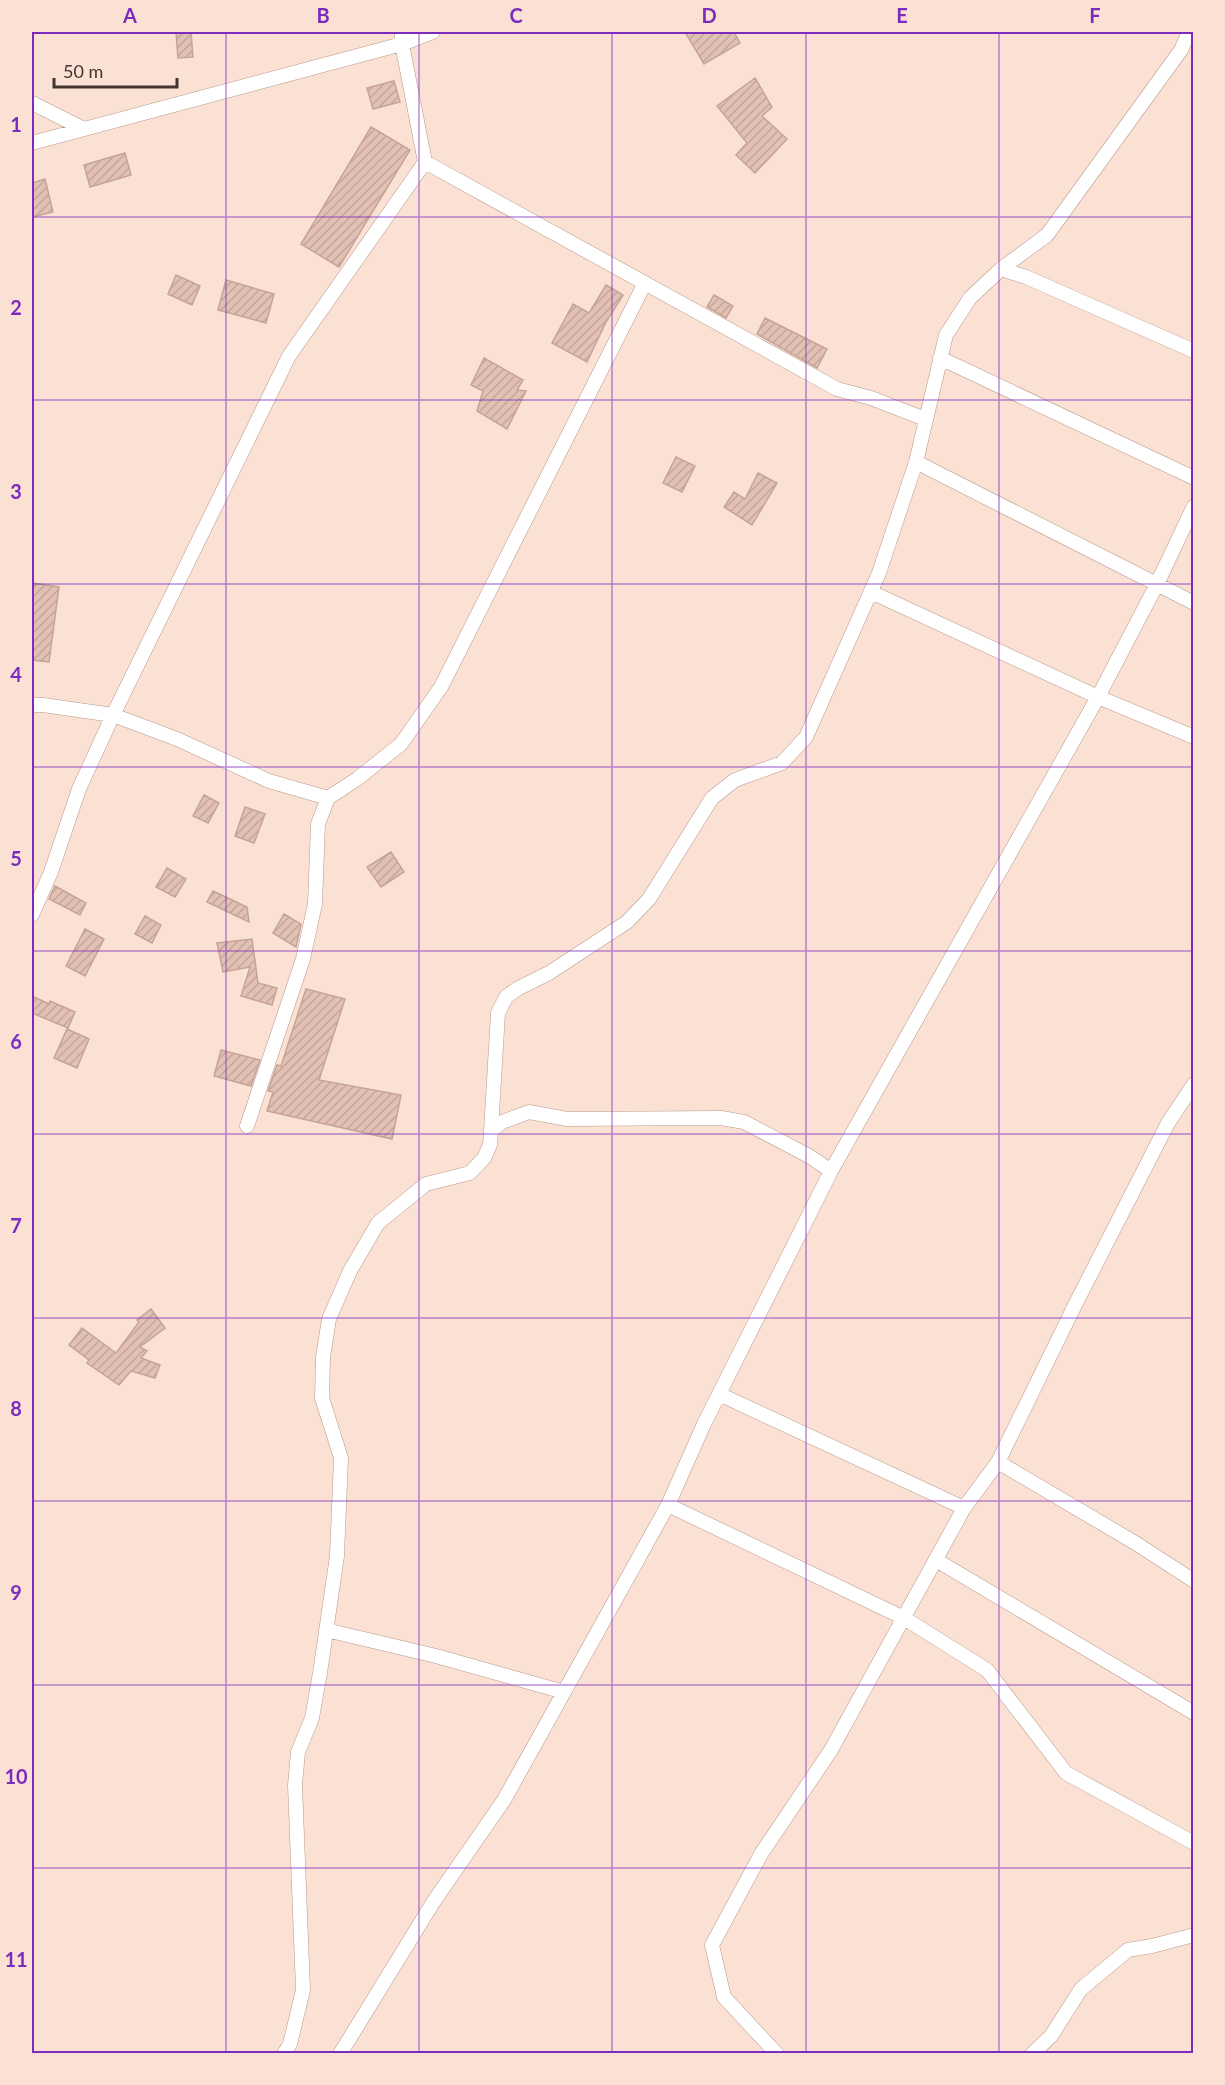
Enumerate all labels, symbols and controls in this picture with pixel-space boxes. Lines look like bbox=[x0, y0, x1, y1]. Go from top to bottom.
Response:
text: A bbox=[122, 3, 137, 27]
text: B bbox=[316, 3, 330, 27]
text: C bbox=[509, 3, 523, 27]
text: D bbox=[701, 3, 717, 27]
text: E bbox=[896, 3, 908, 27]
text: F bbox=[1089, 3, 1101, 27]
scale bar bbox=[54, 51, 177, 89]
text: 50 m bbox=[63, 60, 103, 82]
text: 1 bbox=[10, 112, 22, 136]
text: 2 bbox=[10, 295, 22, 319]
text: 3 bbox=[10, 479, 22, 503]
text: 4 bbox=[10, 662, 22, 686]
text: 5 bbox=[10, 846, 22, 870]
text: 6 bbox=[10, 1029, 22, 1053]
text: 7 bbox=[10, 1213, 22, 1237]
text: 8 bbox=[10, 1396, 22, 1420]
text: 9 bbox=[10, 1580, 22, 1604]
text: 10 bbox=[4, 1764, 28, 1788]
text: 11 bbox=[4, 1947, 28, 1971]

